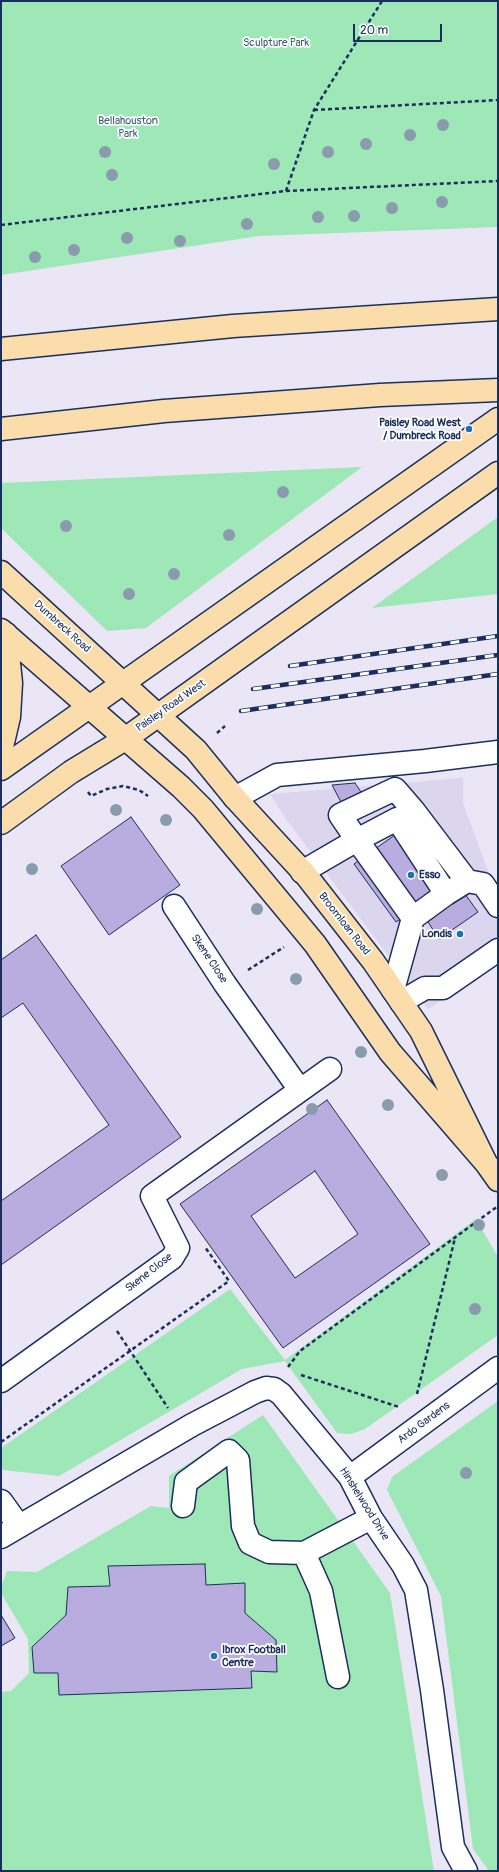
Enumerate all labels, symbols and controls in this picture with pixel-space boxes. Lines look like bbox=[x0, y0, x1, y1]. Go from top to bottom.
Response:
scale bar bbox=[355, 16, 444, 42]
text: 20 m bbox=[360, 23, 388, 38]
park label: Sculpture Park bbox=[243, 36, 309, 50]
park label: Bellahouston Park bbox=[98, 114, 158, 140]
place label: Paisley Road West / Dumbreck Road bbox=[379, 416, 461, 442]
marker: Paisley Road West / Dumbreck Road bbox=[464, 424, 474, 434]
street label: Dumbreck Road bbox=[31, 598, 93, 656]
street label: Paisley Road West bbox=[134, 677, 208, 735]
place label: Esso bbox=[419, 868, 440, 882]
marker: Esso bbox=[406, 870, 416, 880]
street label: Broomloan Road bbox=[315, 890, 373, 958]
place label: Londis bbox=[422, 927, 452, 941]
marker: Londis bbox=[455, 929, 465, 939]
street label: Skene Close bbox=[188, 932, 230, 986]
street label: Skene Close bbox=[123, 1251, 175, 1295]
street label: Ardo Gardens bbox=[395, 1399, 453, 1447]
street label: Hinshelwood Drive bbox=[336, 1465, 392, 1543]
place label: Ibrox Football Centre bbox=[222, 1643, 286, 1669]
marker: Ibrox Football Centre bbox=[209, 1651, 219, 1661]

